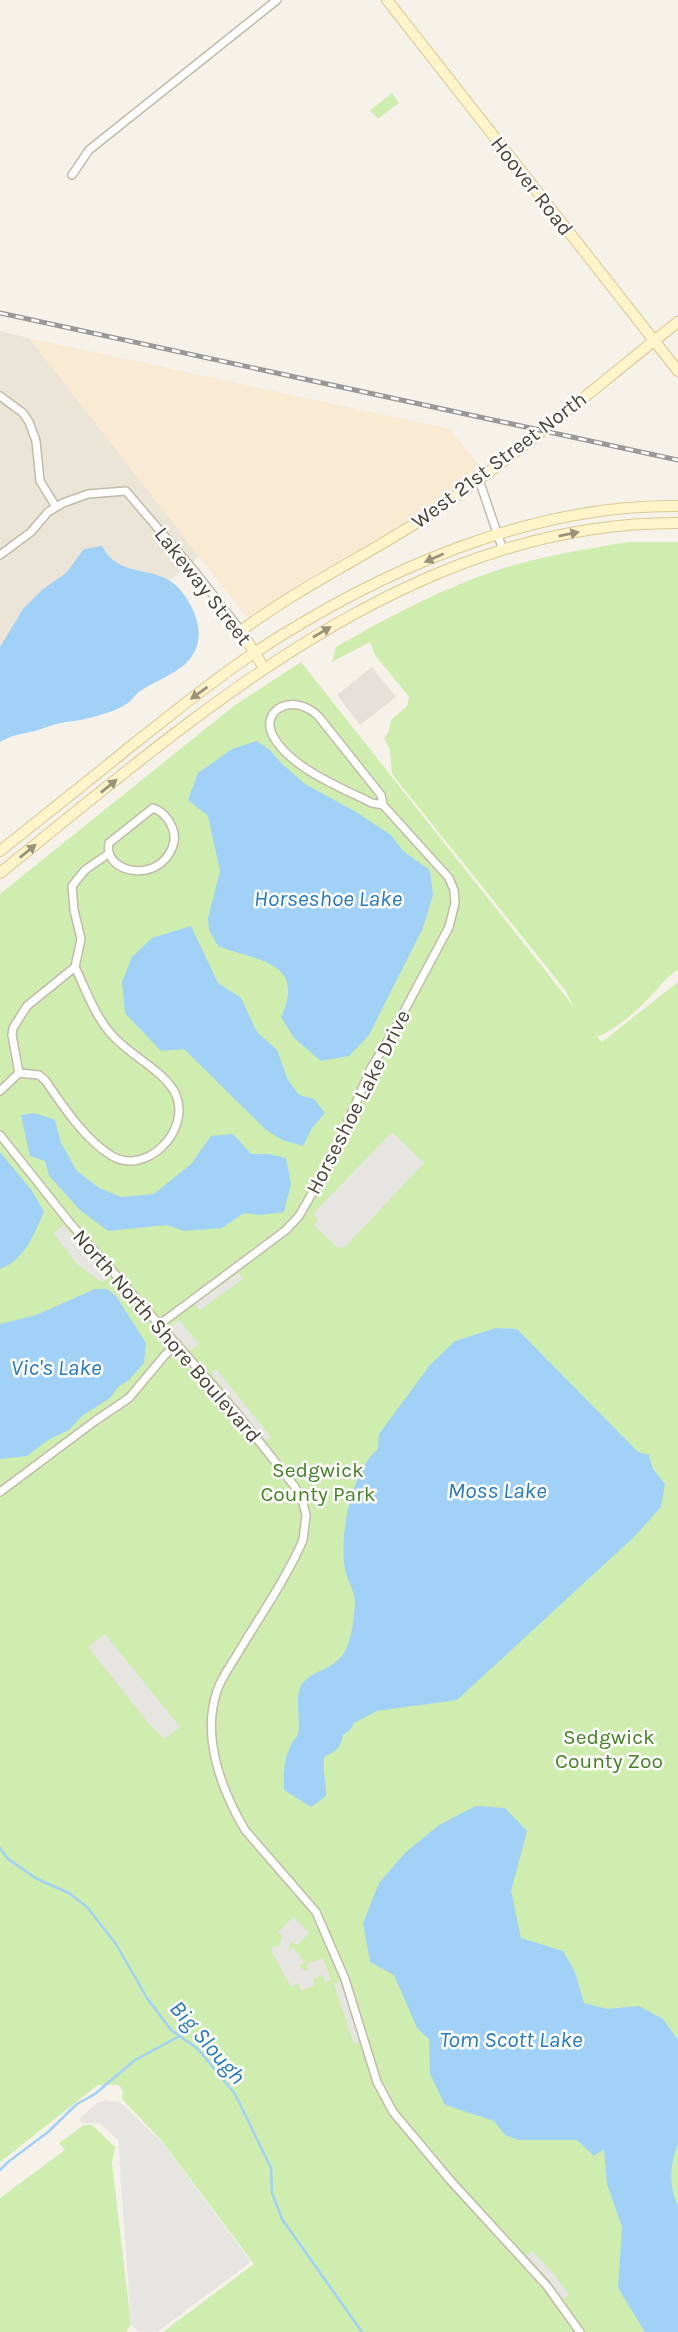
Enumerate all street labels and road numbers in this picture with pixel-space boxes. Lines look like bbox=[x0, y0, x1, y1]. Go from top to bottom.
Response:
street label: Hoover Road bbox=[486, 132, 578, 240]
street label: West 21st Street North bbox=[407, 386, 591, 534]
street label: Lakeway Street bbox=[149, 522, 257, 650]
street label: Horseshoe Lake Drive bbox=[301, 1006, 415, 1198]
street label: North North Shore Boulevard bbox=[68, 1225, 266, 1447]

